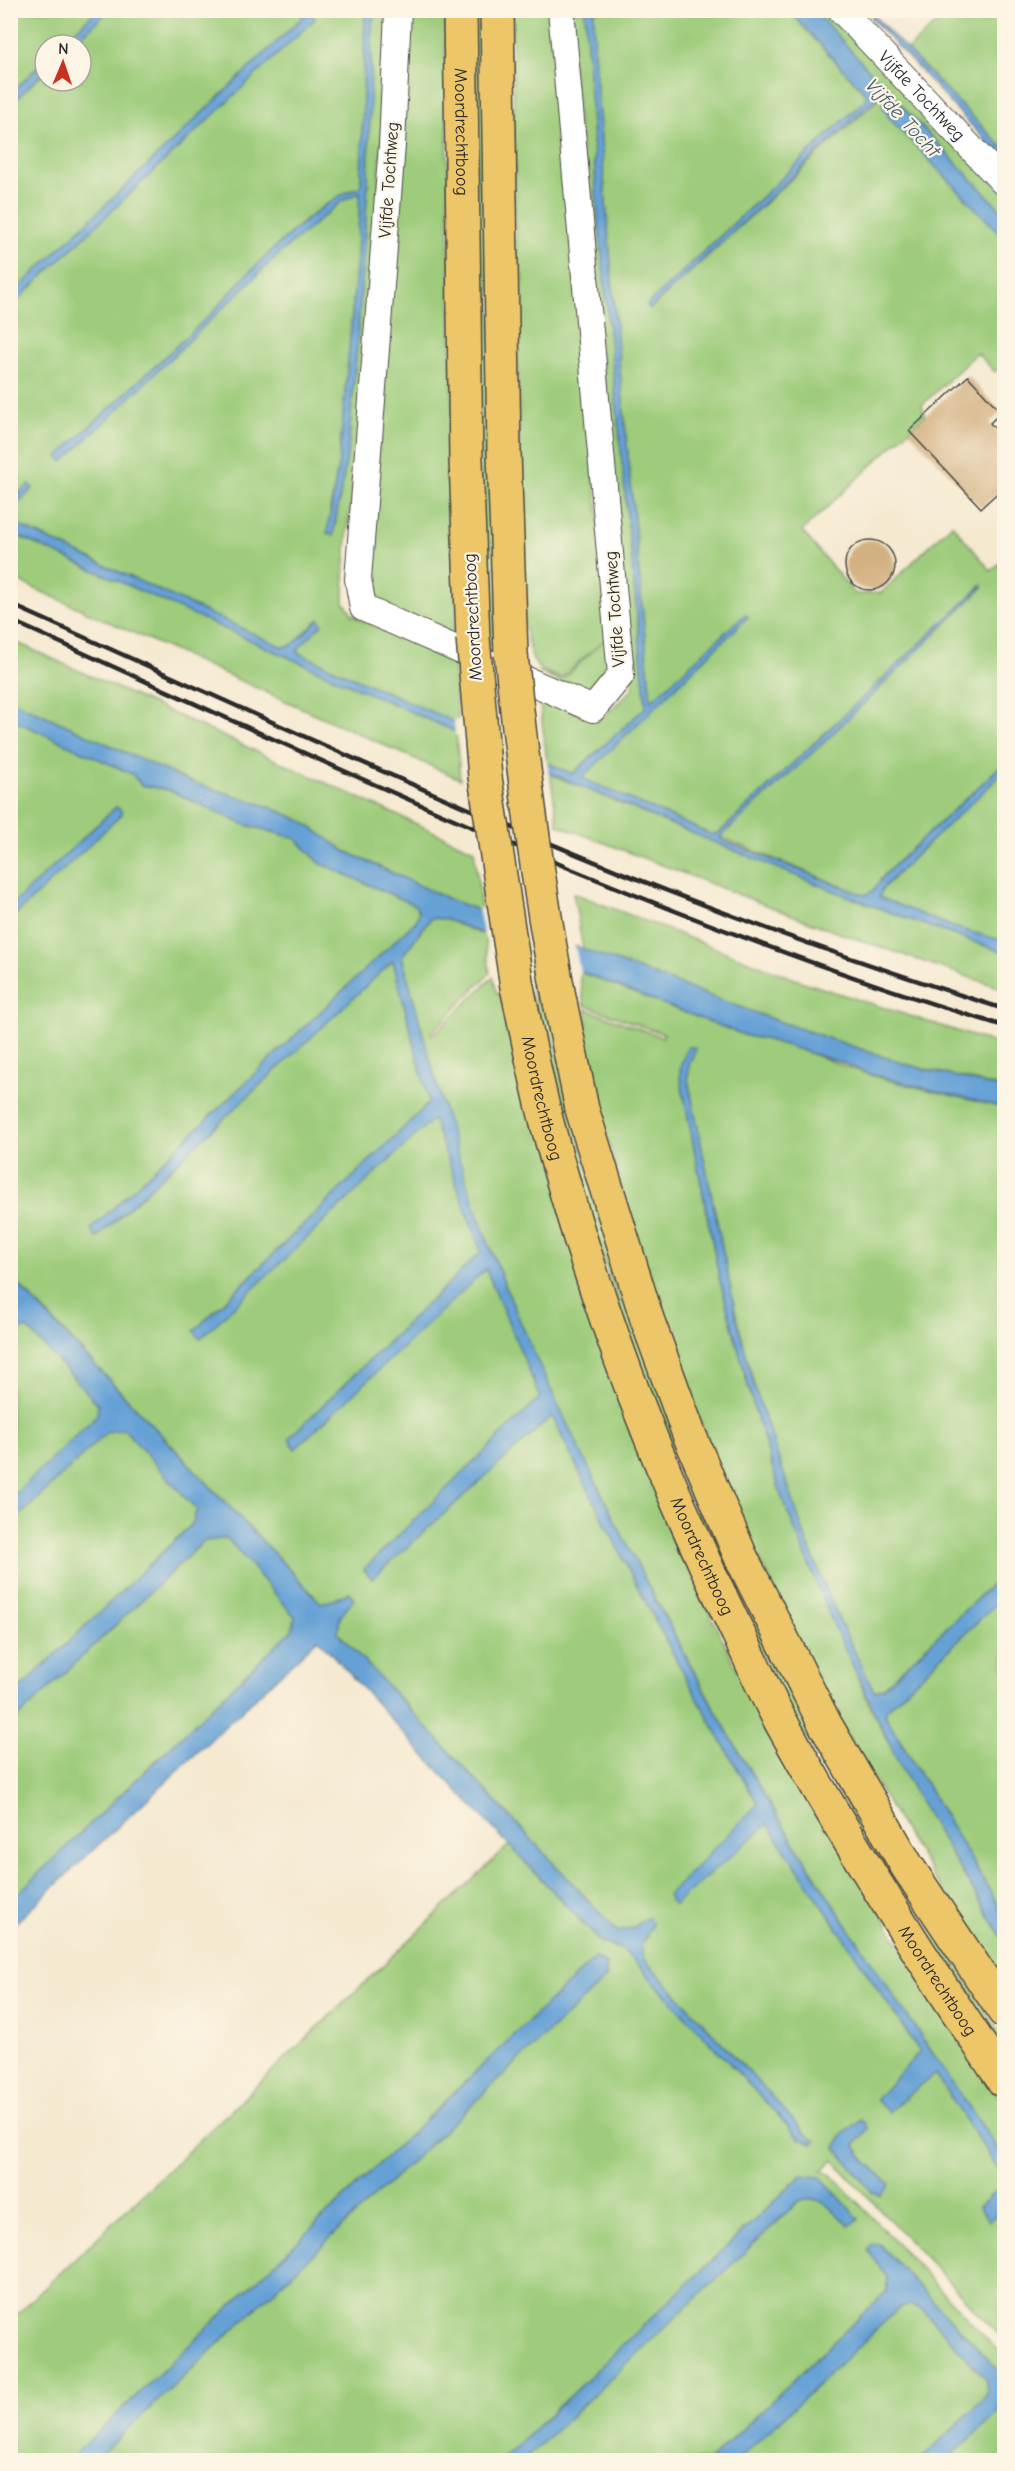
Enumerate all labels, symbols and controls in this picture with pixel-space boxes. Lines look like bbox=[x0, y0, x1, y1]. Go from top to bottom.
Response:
north arrow bbox=[33, 33, 93, 93]
text: N bbox=[58, 40, 69, 58]
street label: Vijfde Tochtweg bbox=[875, 47, 971, 147]
street label: Moordrechtboog bbox=[450, 68, 473, 196]
water label: Vijfde Tocht bbox=[861, 74, 945, 162]
street label: Vijfde Tochtweg bbox=[374, 121, 404, 239]
street label: Vijfde Tochtweg bbox=[600, 550, 630, 668]
street label: Moordrechtboog bbox=[459, 553, 487, 681]
street label: Moordrechtboog bbox=[517, 1034, 567, 1163]
street label: Moordrechtboog bbox=[666, 1494, 738, 1619]
street label: Moordrechtboog bbox=[894, 1921, 981, 2040]

